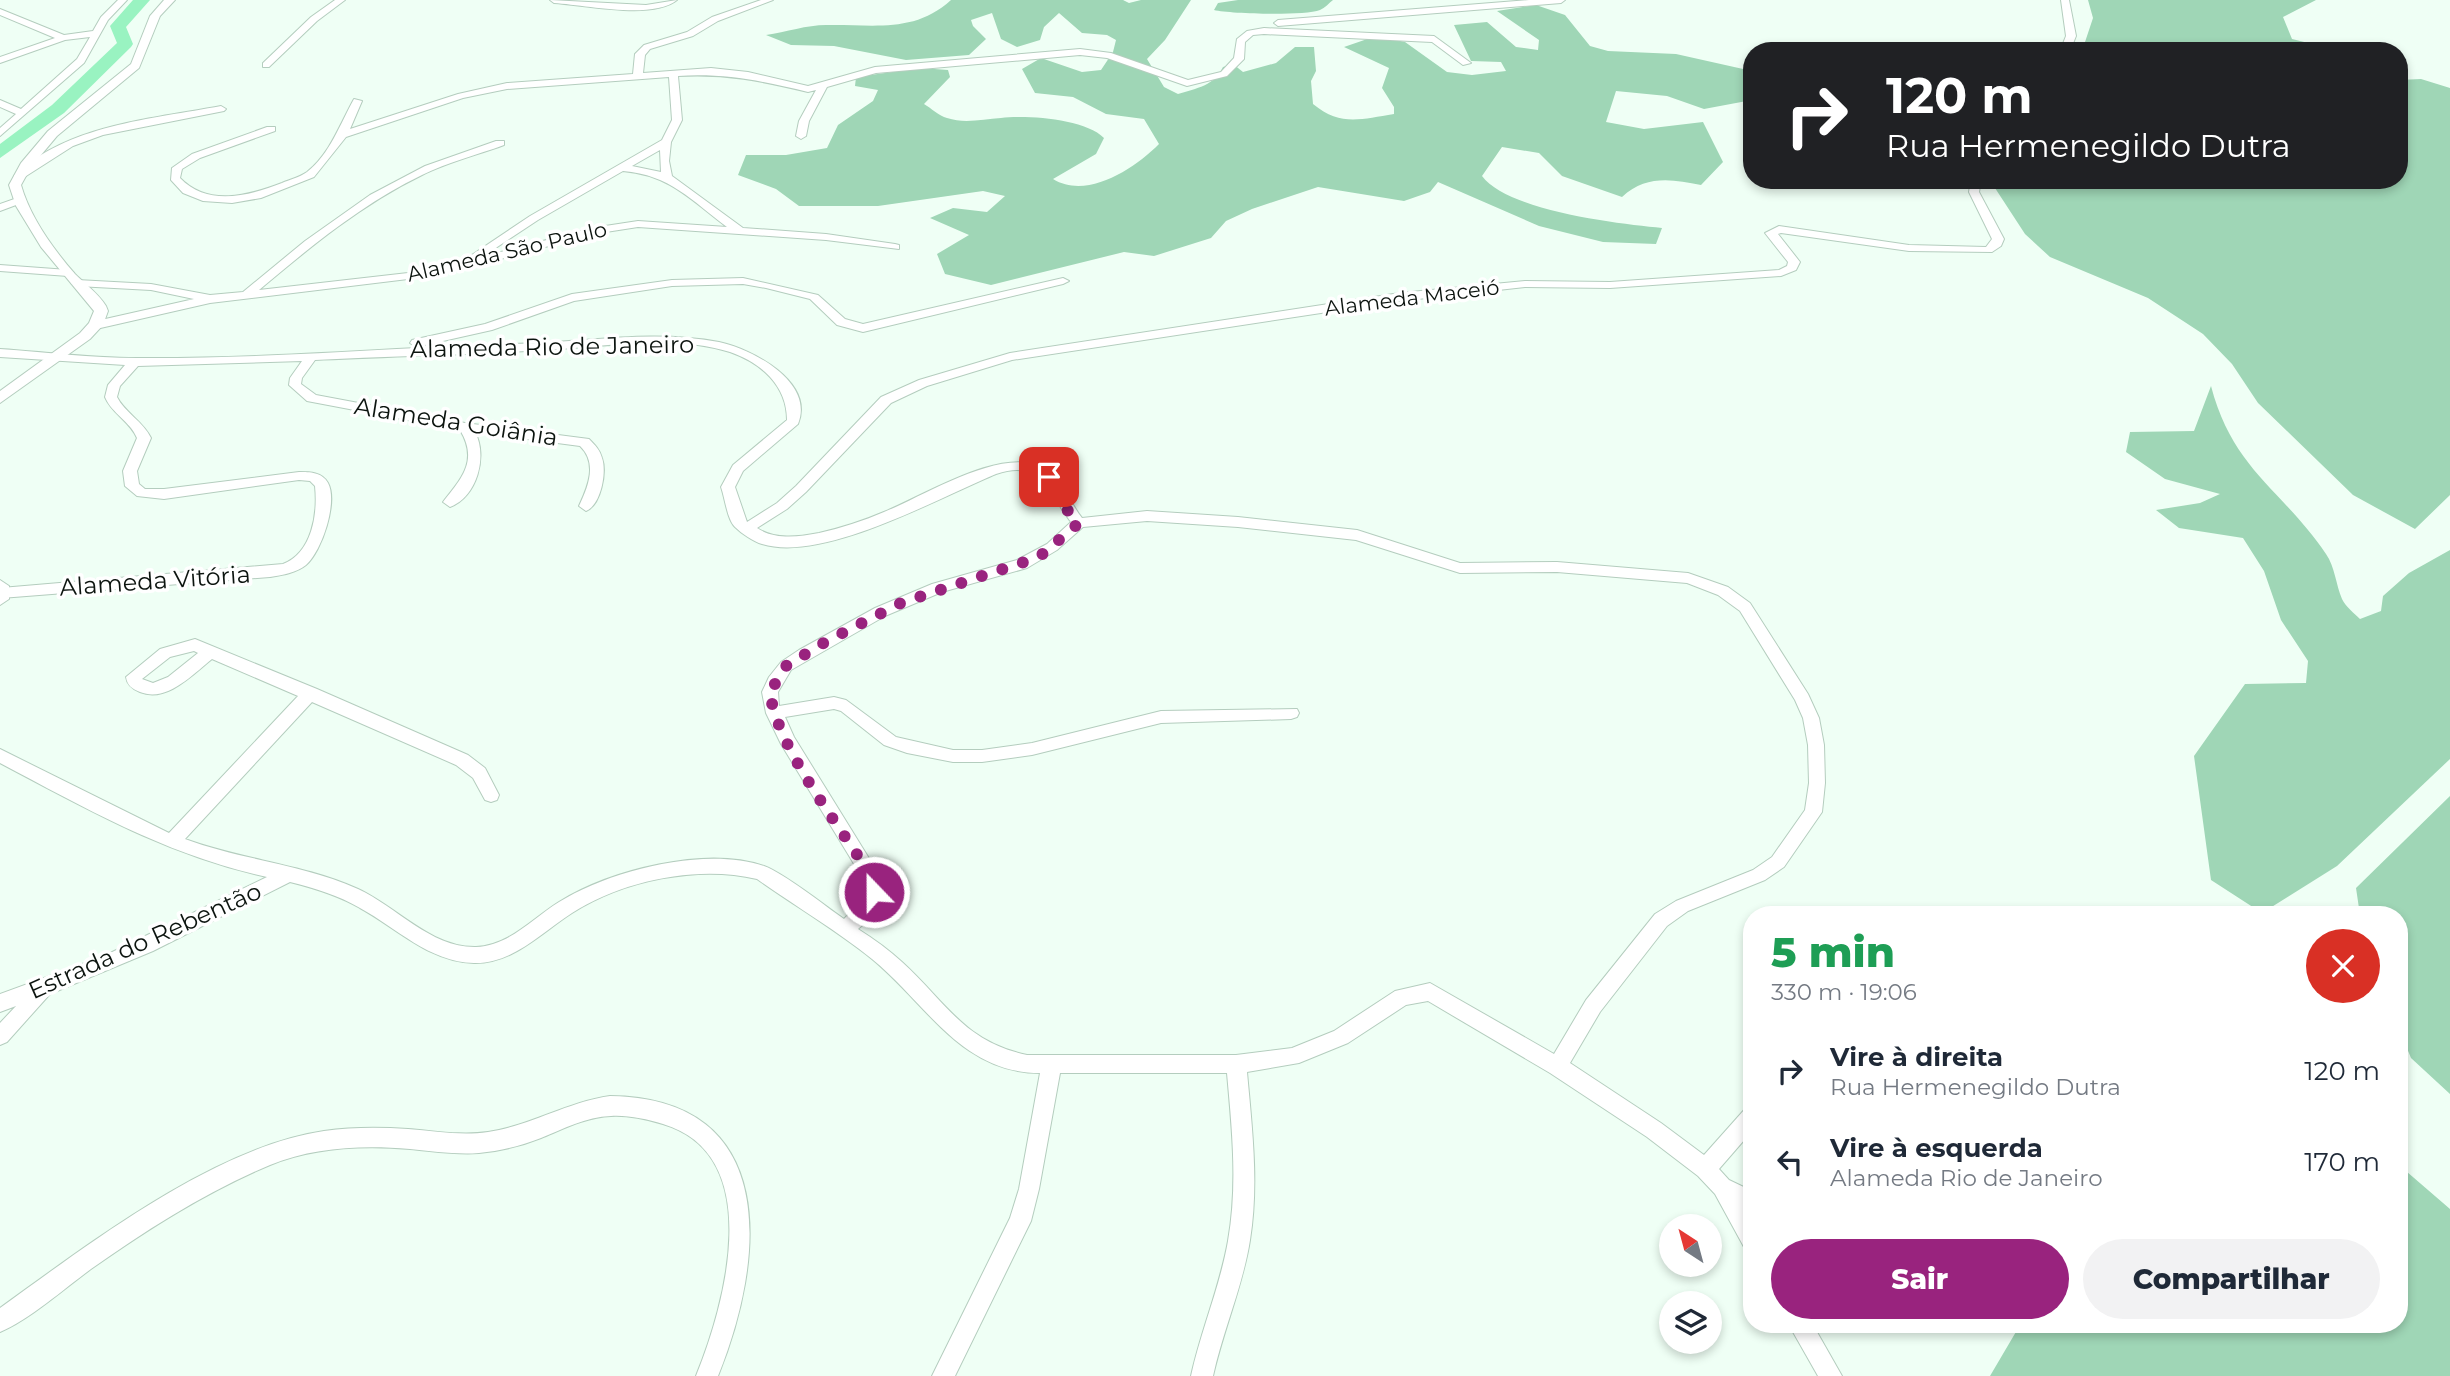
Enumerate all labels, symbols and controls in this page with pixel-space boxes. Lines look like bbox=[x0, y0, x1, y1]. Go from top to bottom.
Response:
text: 120 m bbox=[1886, 66, 2033, 125]
icon: right bbox=[1771, 70, 1862, 161]
text: Rua Hermenegildo Dutra bbox=[1886, 126, 2291, 165]
street label: Alameda São Paulo bbox=[405, 216, 609, 287]
street label: Alameda Maceió bbox=[1323, 274, 1501, 321]
street label: Alameda Rio de Janeiro bbox=[410, 330, 694, 363]
street label: Alameda Goiânia bbox=[352, 391, 560, 452]
pin bbox=[1019, 447, 1079, 507]
icon: arrive bbox=[1030, 458, 1068, 496]
street label: Alameda Vitória bbox=[58, 559, 251, 602]
position arrow bbox=[837, 855, 911, 929]
street label: Estrada do Rebentão bbox=[24, 876, 266, 1005]
text: 5 min bbox=[1771, 926, 1895, 978]
button: close bbox=[2306, 929, 2380, 1003]
text: 330 m · 19:06 bbox=[1771, 978, 1917, 1006]
text: Vire à direita bbox=[1830, 1041, 2003, 1073]
icon: right bbox=[1771, 1052, 1809, 1090]
text: 120 m bbox=[2304, 1055, 2380, 1087]
text: Rua Hermenegildo Dutra bbox=[1830, 1073, 2121, 1101]
text: Vire à esquerda bbox=[1830, 1132, 2043, 1164]
icon: left bbox=[1771, 1143, 1809, 1181]
text: 170 m bbox=[2304, 1146, 2380, 1178]
text: Alameda Rio de Janeiro bbox=[1830, 1164, 2103, 1192]
north arrow bbox=[1659, 1214, 1722, 1278]
map controls bbox=[1659, 1214, 1722, 1354]
button: Sair bbox=[1771, 1239, 2069, 1319]
button: Compartilhar bbox=[2083, 1239, 2380, 1319]
button: layers bbox=[1659, 1291, 1722, 1354]

